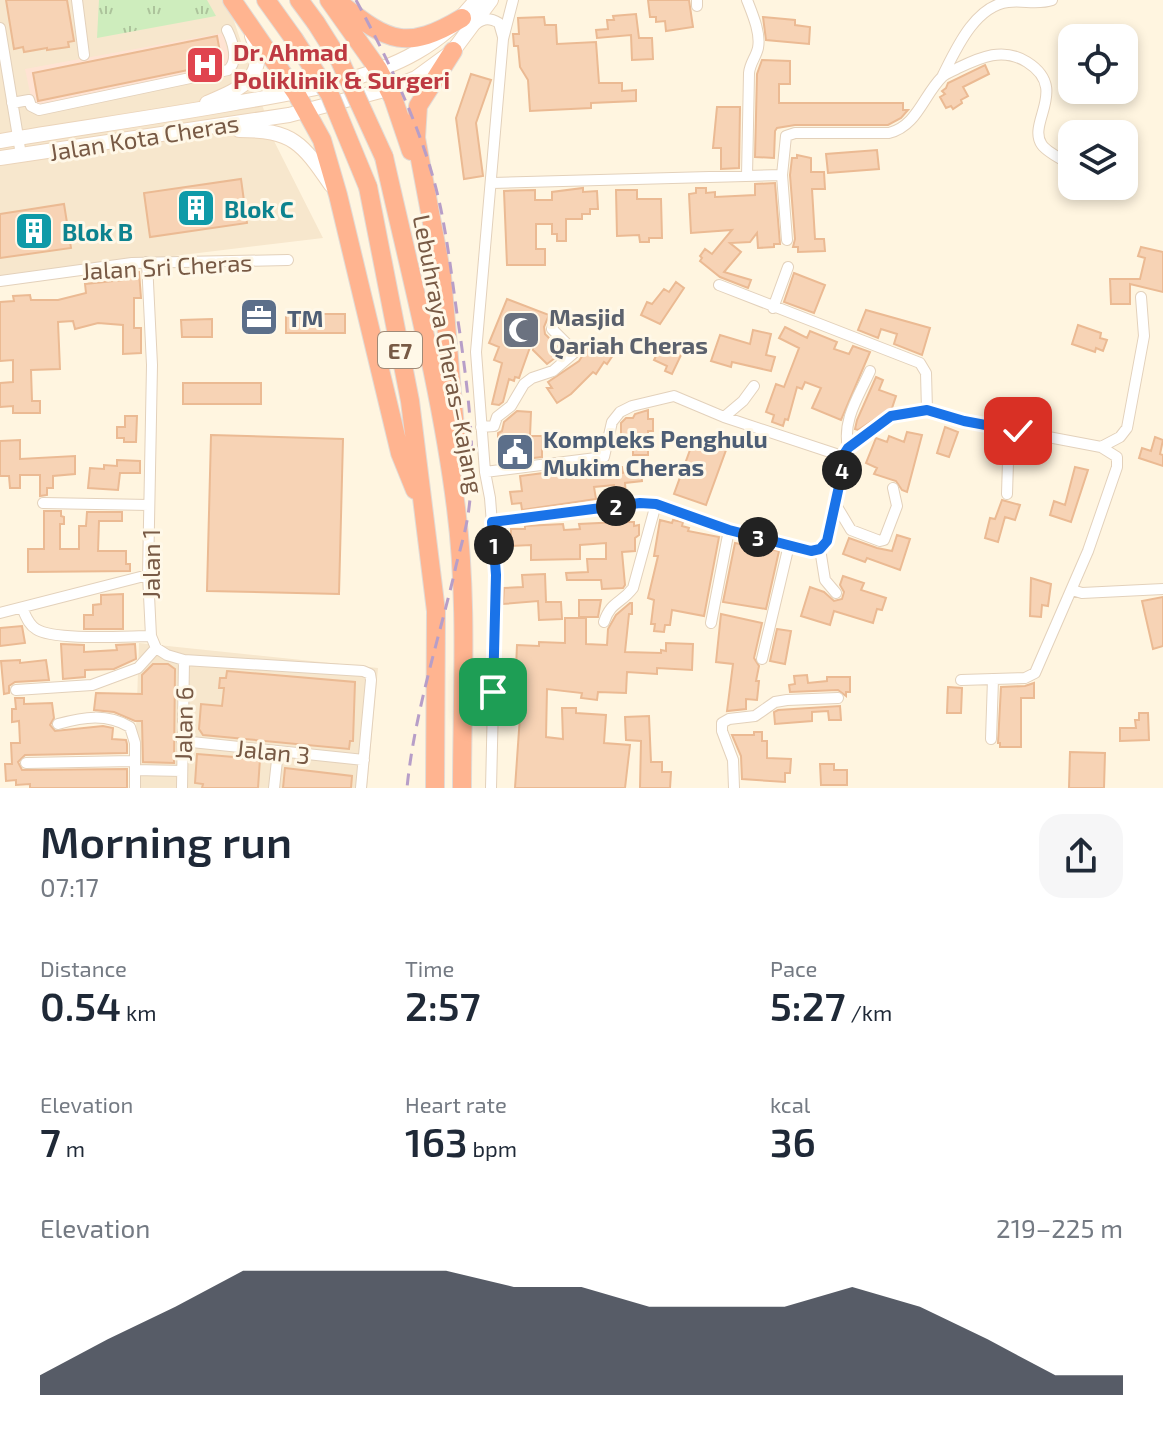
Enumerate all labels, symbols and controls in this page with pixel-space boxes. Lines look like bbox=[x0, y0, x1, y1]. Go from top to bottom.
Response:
map controls bbox=[1058, 24, 1138, 200]
button: locate bbox=[1058, 24, 1138, 104]
place label: Dr. Ahmad Poliklinik & Surgeri bbox=[233, 37, 450, 94]
hospital icon: Dr. Ahmad Poliklinik & Surgeri bbox=[184, 44, 226, 86]
street label: Jalan Kota Cheras bbox=[47, 108, 241, 166]
button: layers bbox=[1058, 120, 1138, 200]
building icon: Blok C bbox=[175, 187, 217, 229]
place label: Blok C bbox=[224, 194, 294, 223]
building icon: Blok B bbox=[13, 210, 55, 252]
street label: Lebuhraya Cheras–Kajang bbox=[408, 212, 490, 496]
place label: Blok B bbox=[62, 217, 133, 246]
street label: Jalan Sri Cheras bbox=[81, 247, 253, 285]
office icon: TM bbox=[238, 296, 280, 338]
place label: Masjid Qariah Cheras bbox=[549, 302, 708, 360]
place label: TM bbox=[287, 303, 323, 332]
mosque icon: Masjid Qariah Cheras bbox=[500, 309, 542, 351]
road number: E7 bbox=[378, 332, 422, 368]
pin bbox=[984, 397, 1052, 465]
icon: check bbox=[996, 409, 1040, 453]
place label: Kompleks Penghulu Mukim Cheras bbox=[543, 424, 768, 481]
public building icon: Kompleks Penghulu Mukim Cheras bbox=[494, 431, 536, 473]
pin: 4 bbox=[822, 450, 862, 490]
text: 4 bbox=[835, 457, 849, 483]
pin: 2 bbox=[596, 486, 636, 526]
text: 2 bbox=[610, 493, 622, 519]
pin: 3 bbox=[738, 517, 778, 557]
text: 3 bbox=[752, 524, 764, 550]
pin: 1 bbox=[474, 525, 514, 565]
street label: Jalan 1 bbox=[136, 529, 165, 599]
text: 1 bbox=[489, 532, 499, 558]
pin bbox=[459, 658, 527, 726]
icon: arrive bbox=[471, 670, 515, 714]
street label: Jalan 6 bbox=[168, 686, 198, 762]
street label: Jalan 3 bbox=[235, 733, 311, 769]
text: Morning run bbox=[40, 814, 292, 867]
button: share bbox=[1039, 814, 1123, 898]
text: 07:17 bbox=[40, 871, 99, 902]
text: Distance bbox=[40, 955, 127, 981]
text: Time bbox=[405, 955, 454, 981]
text: Pace bbox=[770, 955, 817, 981]
text: 0.54 bbox=[40, 981, 121, 1029]
text: 2:57 bbox=[405, 981, 480, 1029]
text: 5:27 bbox=[770, 981, 845, 1029]
text: km bbox=[121, 999, 157, 1025]
text: /km bbox=[845, 999, 892, 1025]
text: Elevation bbox=[40, 1091, 133, 1117]
text: Heart rate bbox=[405, 1091, 507, 1117]
text: kcal bbox=[770, 1091, 810, 1117]
text: 7 bbox=[40, 1117, 61, 1165]
text: 163 bbox=[405, 1117, 467, 1165]
text: 36 bbox=[770, 1117, 816, 1165]
text: m bbox=[61, 1135, 85, 1161]
text: bpm bbox=[467, 1135, 517, 1161]
text: Elevation bbox=[40, 1212, 150, 1243]
text: 219–225 m bbox=[996, 1212, 1123, 1243]

